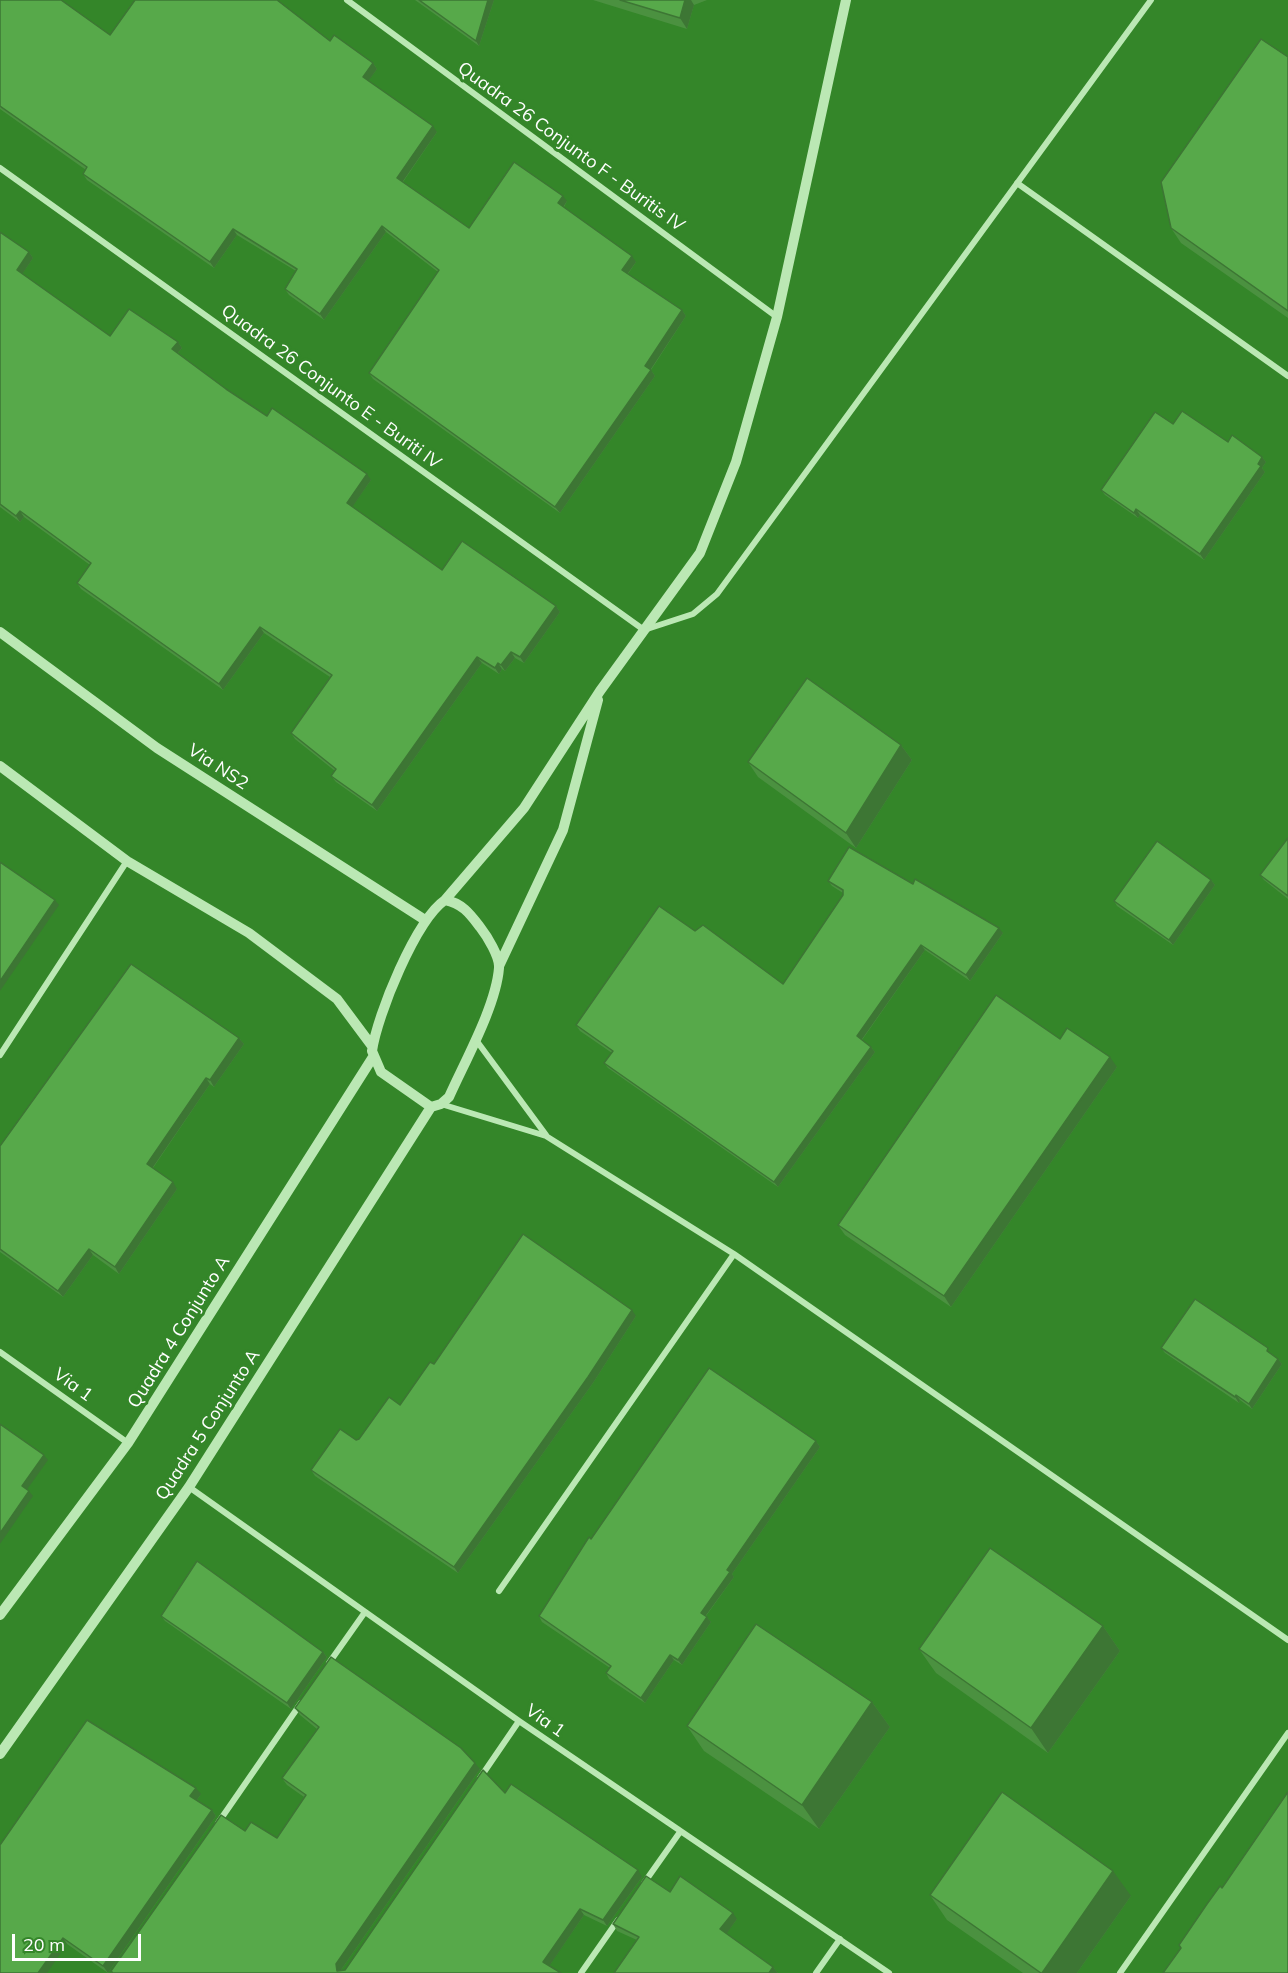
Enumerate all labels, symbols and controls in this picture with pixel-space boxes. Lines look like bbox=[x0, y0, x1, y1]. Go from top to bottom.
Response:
street label: Quadra 26 Conjunto F - Buritis IV bbox=[453, 57, 689, 237]
street label: Quadra 26 Conjunto E - Buriti IV bbox=[217, 300, 445, 474]
street label: Via NS2 bbox=[184, 739, 252, 795]
street label: Quadra 4 Conjunto A bbox=[123, 1252, 235, 1412]
street label: Quadra 5 Conjunto A bbox=[151, 1346, 265, 1504]
street label: Via 1 bbox=[49, 1364, 97, 1406]
street label: Via 1 bbox=[521, 1700, 569, 1742]
scale bar bbox=[15, 1922, 144, 1960]
text: 20 m bbox=[23, 1933, 65, 1956]

